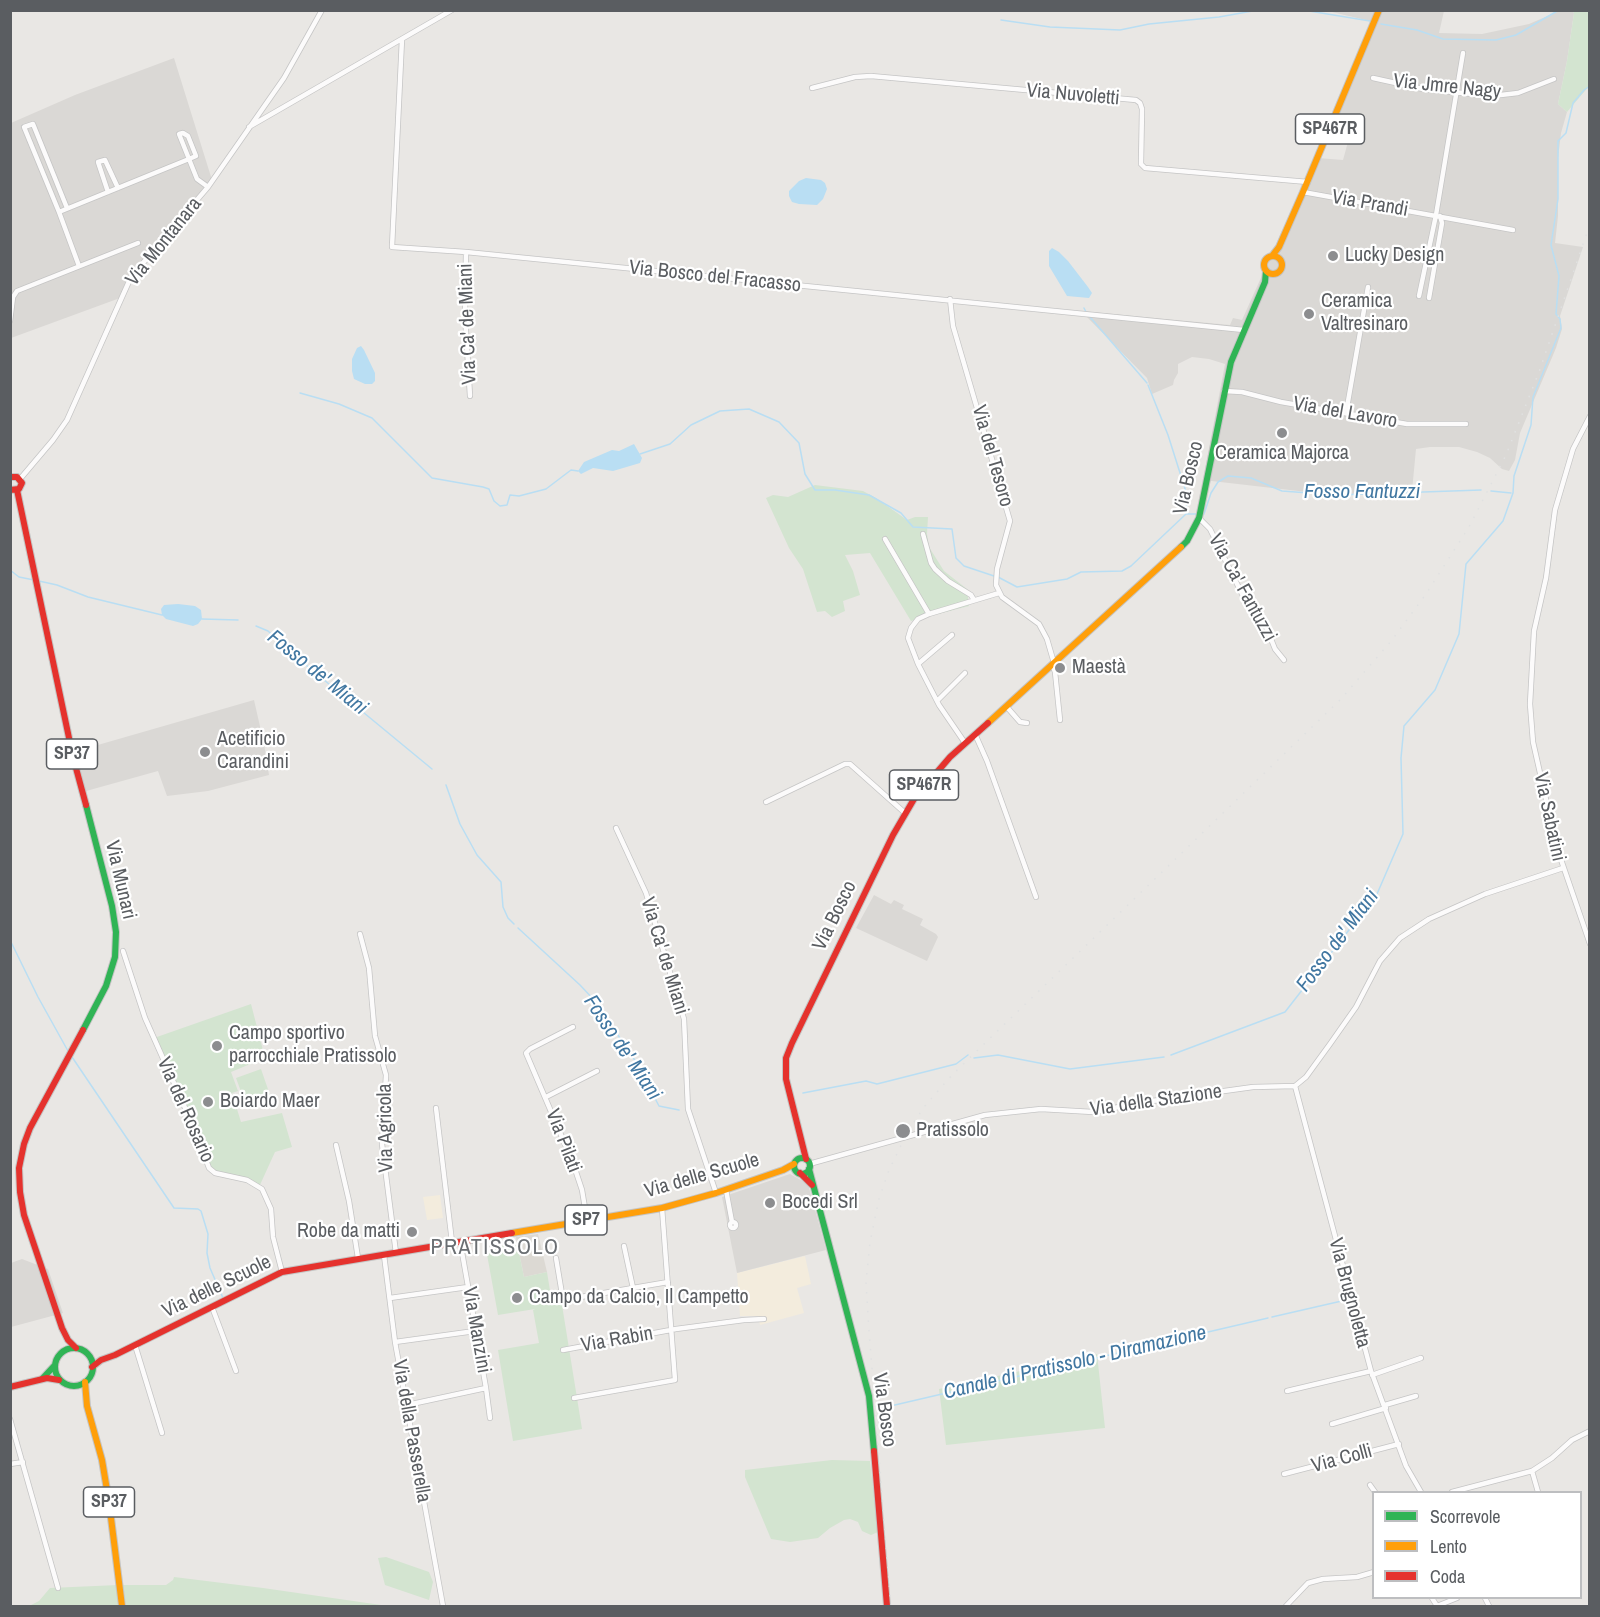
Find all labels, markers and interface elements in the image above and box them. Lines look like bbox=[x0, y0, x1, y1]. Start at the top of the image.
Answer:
street label: Via Jmre Nagy bbox=[1392, 69, 1502, 105]
street label: Via Nuvoletti bbox=[1025, 79, 1121, 111]
road number: SP467R bbox=[1296, 114, 1364, 144]
street label: Via Prandi bbox=[1330, 185, 1410, 223]
street label: Via Montanara bbox=[121, 193, 207, 291]
place label: Lucky Design bbox=[1345, 244, 1444, 268]
marker: Lucky Design bbox=[1326, 249, 1340, 263]
street label: Via Bosco del Fracasso bbox=[628, 256, 802, 298]
street label: Via Ca' de Miani bbox=[454, 263, 482, 385]
place label: Ceramica Valtresinaro bbox=[1321, 290, 1408, 337]
marker: Ceramica Valtresinaro bbox=[1302, 307, 1316, 321]
street label: Via del Lavoro bbox=[1291, 392, 1399, 434]
street label: Via del Tesoro bbox=[966, 402, 1018, 510]
marker: Ceramica Majorca bbox=[1275, 426, 1289, 440]
street label: Via Bosco bbox=[1169, 439, 1209, 517]
place label: Ceramica Majorca bbox=[1215, 442, 1349, 466]
water label: Fosso Fantuzzi bbox=[1304, 479, 1420, 505]
street label: Via Ca' Fantuzzi bbox=[1202, 530, 1282, 646]
water label: Fosso de' Miani bbox=[262, 625, 372, 721]
place label: Maestà bbox=[1072, 656, 1126, 680]
marker: Maestà bbox=[1053, 661, 1067, 675]
place label: Acetificio Carandini bbox=[217, 728, 289, 775]
road number: SP37 bbox=[46, 739, 98, 769]
marker: Acetificio Carandini bbox=[198, 745, 212, 759]
road number: SP467R bbox=[890, 770, 958, 800]
street label: Via Sabatini bbox=[1528, 770, 1570, 864]
street label: Via Munari bbox=[99, 838, 141, 922]
street label: Via Bosco bbox=[808, 877, 862, 955]
water label: Fosso de' Miani bbox=[1291, 885, 1385, 997]
street label: Via Ca' de Miani bbox=[635, 894, 693, 1018]
water label: Fosso de' Miani bbox=[578, 991, 666, 1105]
place label: Campo sportivo parrocchiale Pratissolo bbox=[229, 1022, 397, 1069]
marker: Campo sportivo parrocchiale Pratissolo bbox=[210, 1039, 224, 1053]
street label: Via del Rosario bbox=[151, 1054, 219, 1166]
street label: Via della Stazione bbox=[1089, 1080, 1223, 1122]
street label: Via Agricola bbox=[373, 1083, 399, 1173]
place label: Boiardo Maer bbox=[220, 1090, 319, 1114]
marker: Boiardo Maer bbox=[201, 1095, 215, 1109]
street label: Via Pilati bbox=[540, 1106, 586, 1176]
place label: Pratissolo bbox=[916, 1119, 989, 1143]
marker: Pratissolo bbox=[894, 1122, 912, 1140]
street label: Via delle Scuole bbox=[642, 1148, 762, 1204]
place label: Bocedi Srl bbox=[782, 1191, 858, 1215]
marker: Bocedi Srl bbox=[763, 1196, 777, 1210]
road number: SP7 bbox=[565, 1205, 607, 1235]
place label: Robe da matti bbox=[297, 1220, 400, 1244]
marker: Robe da matti bbox=[405, 1225, 419, 1239]
district label: PRATISSOLO bbox=[431, 1235, 559, 1261]
street label: Via Brugnoletta bbox=[1323, 1235, 1375, 1351]
street label: Via delle Scuole bbox=[159, 1250, 275, 1324]
street label: Via Manzini bbox=[457, 1285, 495, 1375]
place label: Campo da Calcio, Il Campetto bbox=[529, 1286, 749, 1310]
marker: Campo da Calcio, Il Campetto bbox=[510, 1291, 524, 1305]
water label: Canale di Pratissolo - Diramazione bbox=[941, 1320, 1209, 1406]
street label: Via Rabin bbox=[579, 1322, 655, 1358]
street label: Via della Passerella bbox=[387, 1358, 435, 1504]
street label: Via Bosco bbox=[867, 1371, 901, 1449]
street label: Via Colli bbox=[1309, 1439, 1375, 1479]
road number: SP37 bbox=[84, 1487, 134, 1517]
legend bbox=[1372, 1491, 1582, 1599]
text: Scorrevole bbox=[1430, 1504, 1501, 1529]
text: Lento bbox=[1430, 1534, 1467, 1559]
text: Coda bbox=[1430, 1564, 1465, 1589]

